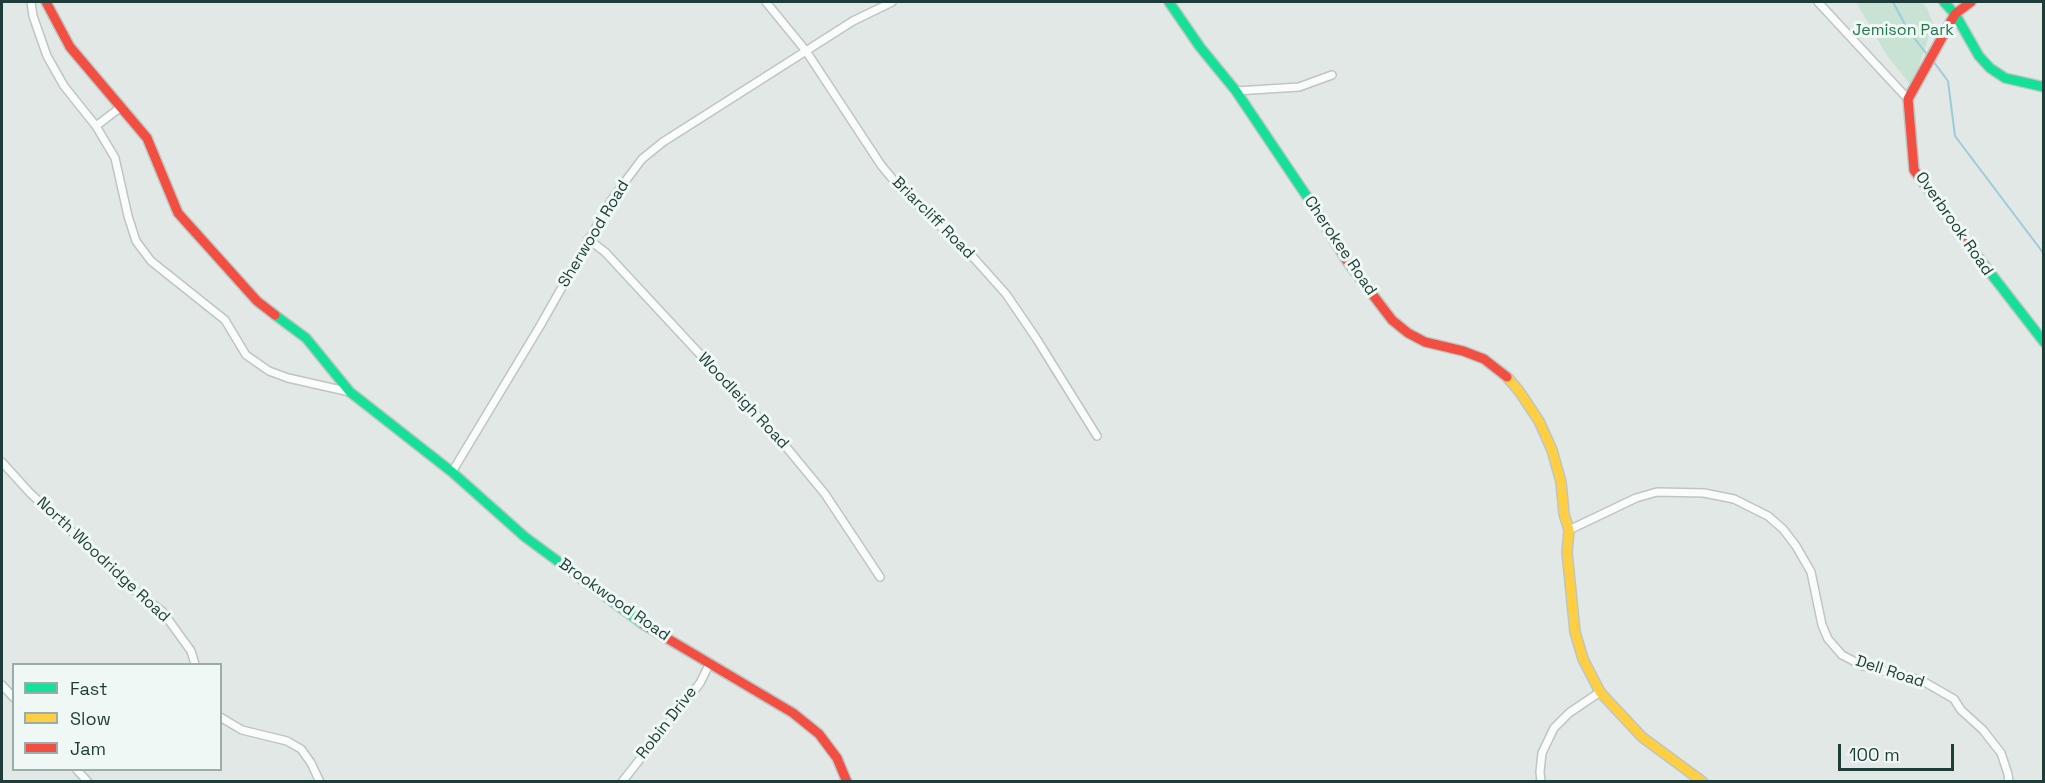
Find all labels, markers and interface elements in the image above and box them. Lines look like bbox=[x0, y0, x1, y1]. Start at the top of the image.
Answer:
park label: Jemison Park bbox=[1852, 21, 1954, 41]
street label: Overbrook Road bbox=[1911, 168, 1997, 280]
street label: Briarcliff Road bbox=[888, 173, 978, 263]
street label: Sherwood Road bbox=[555, 177, 633, 291]
street label: Cherokee Road bbox=[1300, 193, 1380, 299]
street label: Woodleigh Road bbox=[693, 349, 793, 453]
street label: North Woodridge Road bbox=[32, 493, 174, 627]
street label: Brookwood Road bbox=[555, 555, 673, 645]
street label: Dell Road bbox=[1853, 652, 1927, 692]
legend bbox=[12, 663, 222, 771]
text: Fast bbox=[70, 677, 107, 700]
street label: Robin Drive bbox=[633, 683, 701, 763]
text: Slow bbox=[70, 707, 111, 730]
scale bar bbox=[1841, 732, 1956, 770]
text: Jam bbox=[70, 737, 106, 760]
text: 100 m bbox=[1849, 743, 1900, 766]

